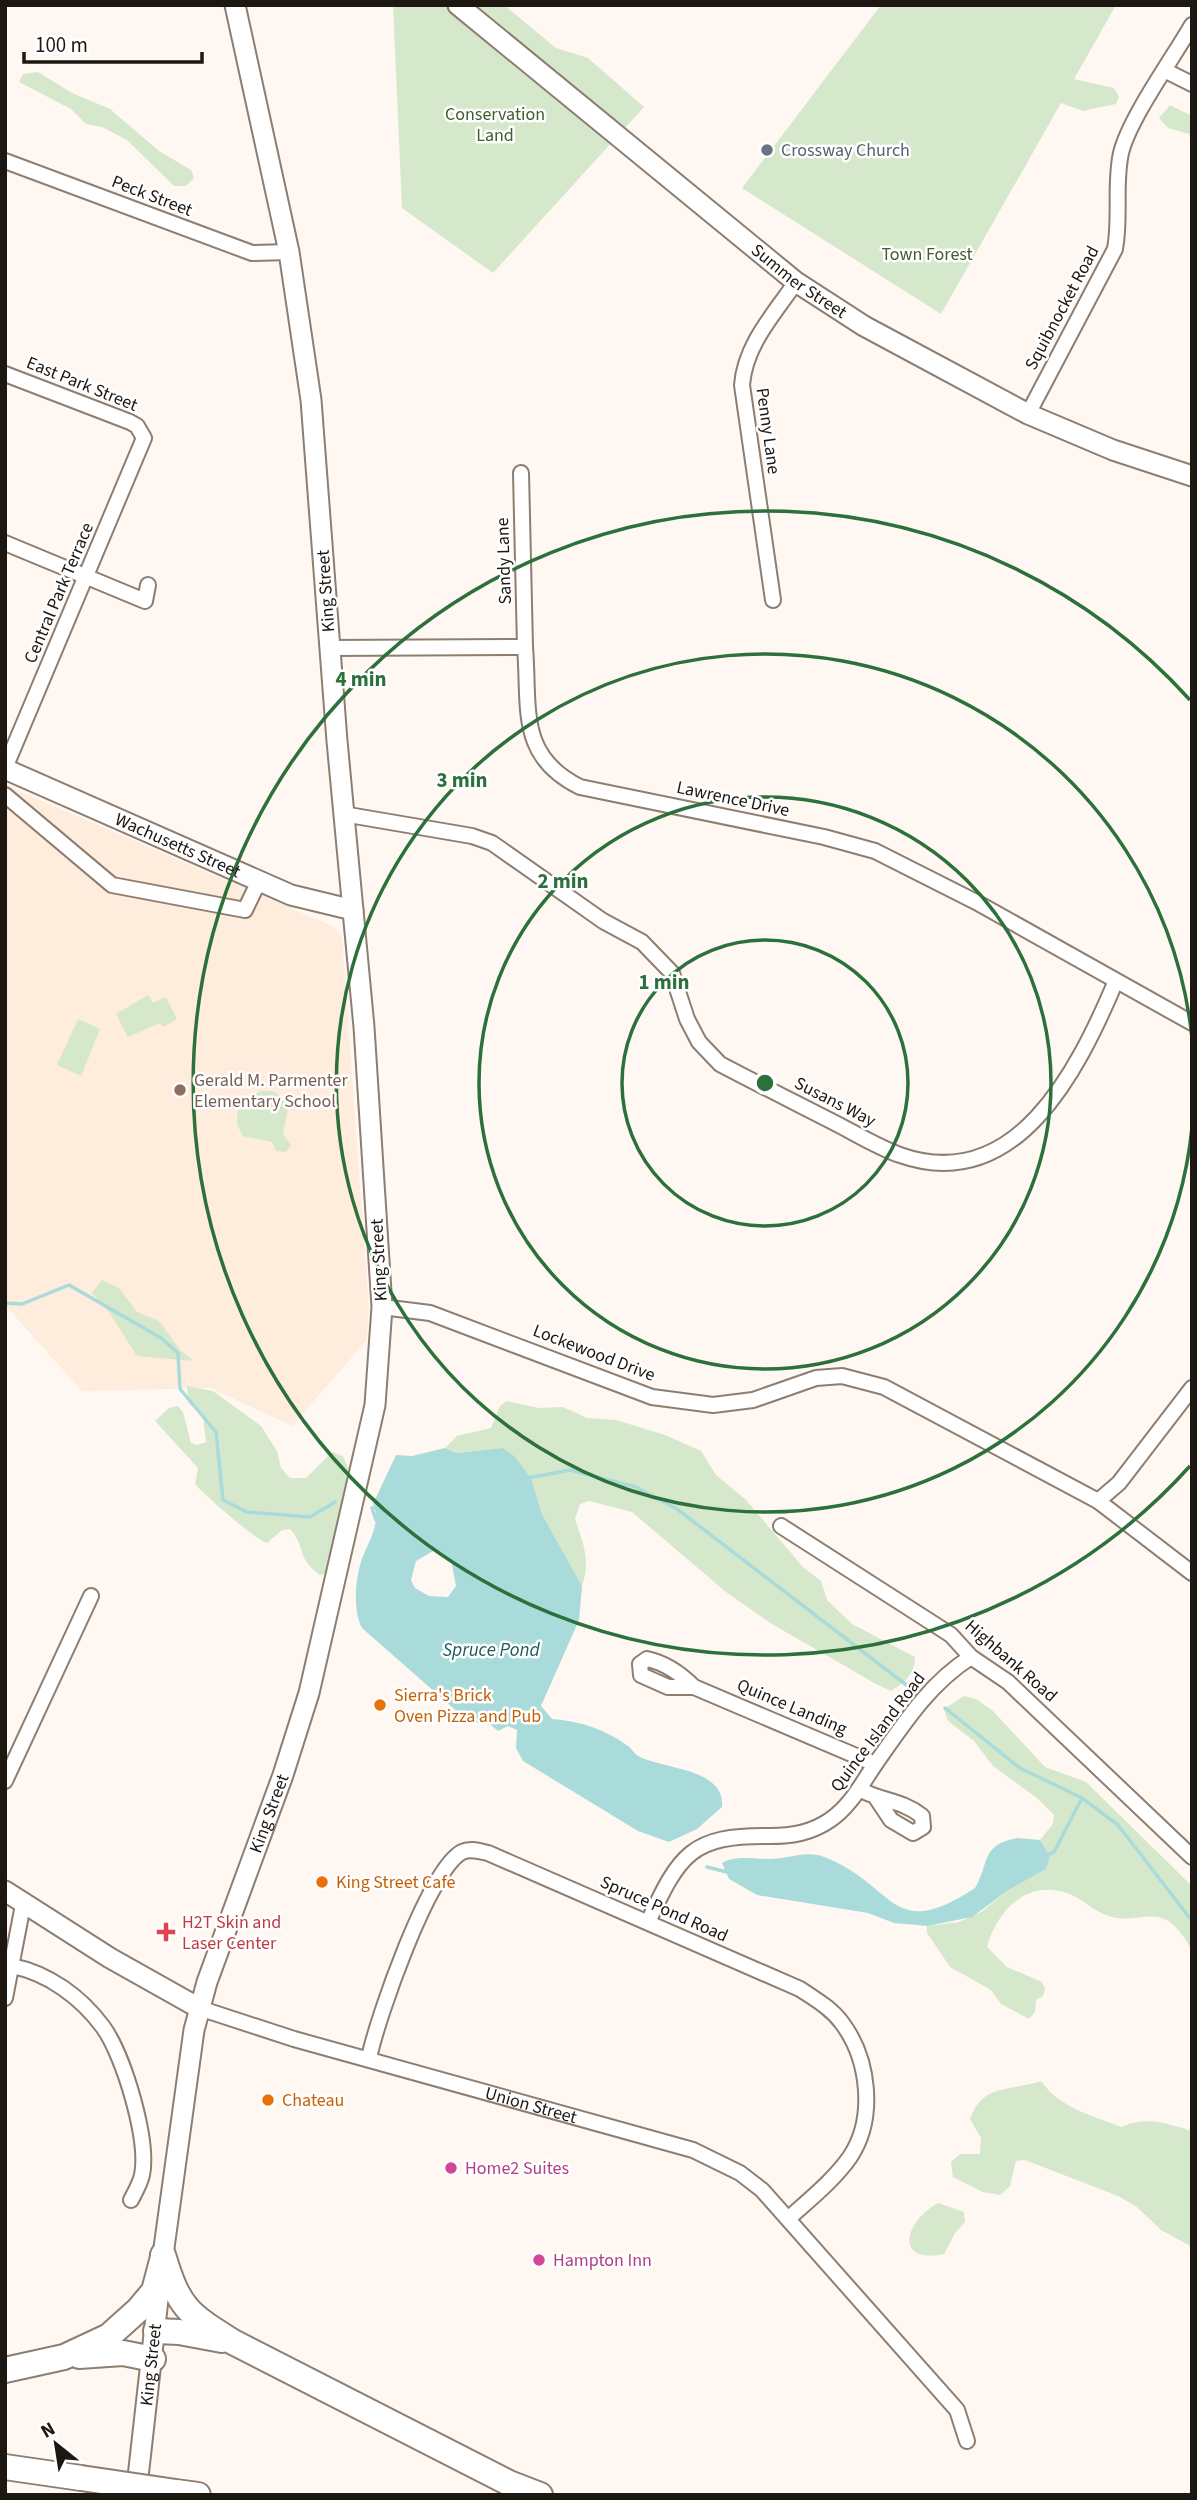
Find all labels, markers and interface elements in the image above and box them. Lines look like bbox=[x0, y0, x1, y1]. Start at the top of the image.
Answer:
scale bar bbox=[24, 21, 203, 65]
text: 100 m bbox=[35, 30, 88, 60]
park label: Conservation Land bbox=[445, 102, 545, 148]
place label: Crossway Church bbox=[781, 138, 910, 163]
marker: Crossway Church bbox=[759, 142, 775, 158]
street label: Peck Street bbox=[108, 169, 196, 223]
street label: Summer Street bbox=[746, 238, 852, 324]
park label: Town Forest bbox=[881, 242, 973, 267]
street label: Squibnocket Road bbox=[1019, 242, 1105, 374]
street label: East Park Street bbox=[23, 350, 141, 418]
street label: Penny Lane bbox=[750, 386, 786, 476]
street label: Sandy Lane bbox=[490, 517, 518, 605]
street label: Central Park Terrace bbox=[18, 519, 100, 667]
street label: King Street bbox=[311, 549, 341, 633]
text: 4 min bbox=[335, 664, 387, 694]
text: 3 min bbox=[436, 765, 488, 795]
street label: Lawrence Drive bbox=[674, 775, 792, 823]
street label: Wachusetts Street bbox=[111, 807, 245, 884]
text: 2 min bbox=[537, 866, 589, 896]
text: 1 min bbox=[638, 967, 690, 997]
place label: Gerald M. Parmenter Elementary School bbox=[194, 1068, 348, 1114]
centre of rings bbox=[753, 1071, 777, 1095]
street label: Susans Way bbox=[790, 1071, 881, 1133]
marker: Gerald M. Parmenter Elementary School bbox=[172, 1082, 188, 1098]
street label: King Street bbox=[364, 1218, 394, 1302]
street label: Lockewood Drive bbox=[529, 1318, 659, 1388]
street label: Highbank Road bbox=[959, 1614, 1063, 1708]
water label: Spruce Pond bbox=[442, 1637, 540, 1664]
street label: Quince Island Road bbox=[825, 1667, 931, 1797]
street label: Quince Landing bbox=[733, 1673, 851, 1741]
place label: Sierra's Brick Oven Pizza and Pub bbox=[394, 1683, 541, 1729]
marker: Sierra's Brick Oven Pizza and Pub bbox=[372, 1697, 388, 1713]
street label: King Street bbox=[243, 1770, 295, 1856]
place label: King Street Cafe bbox=[336, 1870, 455, 1895]
street label: Spruce Pond Road bbox=[596, 1870, 732, 1948]
marker: King Street Cafe bbox=[314, 1874, 330, 1890]
place label: H2T Skin and Laser Center bbox=[182, 1910, 281, 1956]
marker: H2T Skin and Laser Center bbox=[156, 1922, 176, 1942]
street label: Union Street bbox=[482, 2080, 580, 2130]
place label: Chateau bbox=[282, 2088, 344, 2113]
marker: Chateau bbox=[260, 2092, 276, 2108]
place label: Home2 Suites bbox=[465, 2156, 569, 2181]
marker: Home2 Suites bbox=[443, 2160, 459, 2176]
place label: Hampton Inn bbox=[553, 2248, 652, 2273]
marker: Hampton Inn bbox=[531, 2252, 547, 2268]
street label: King Street bbox=[134, 2322, 168, 2407]
north arrow bbox=[21, 2409, 91, 2479]
text: N bbox=[36, 2416, 60, 2445]

